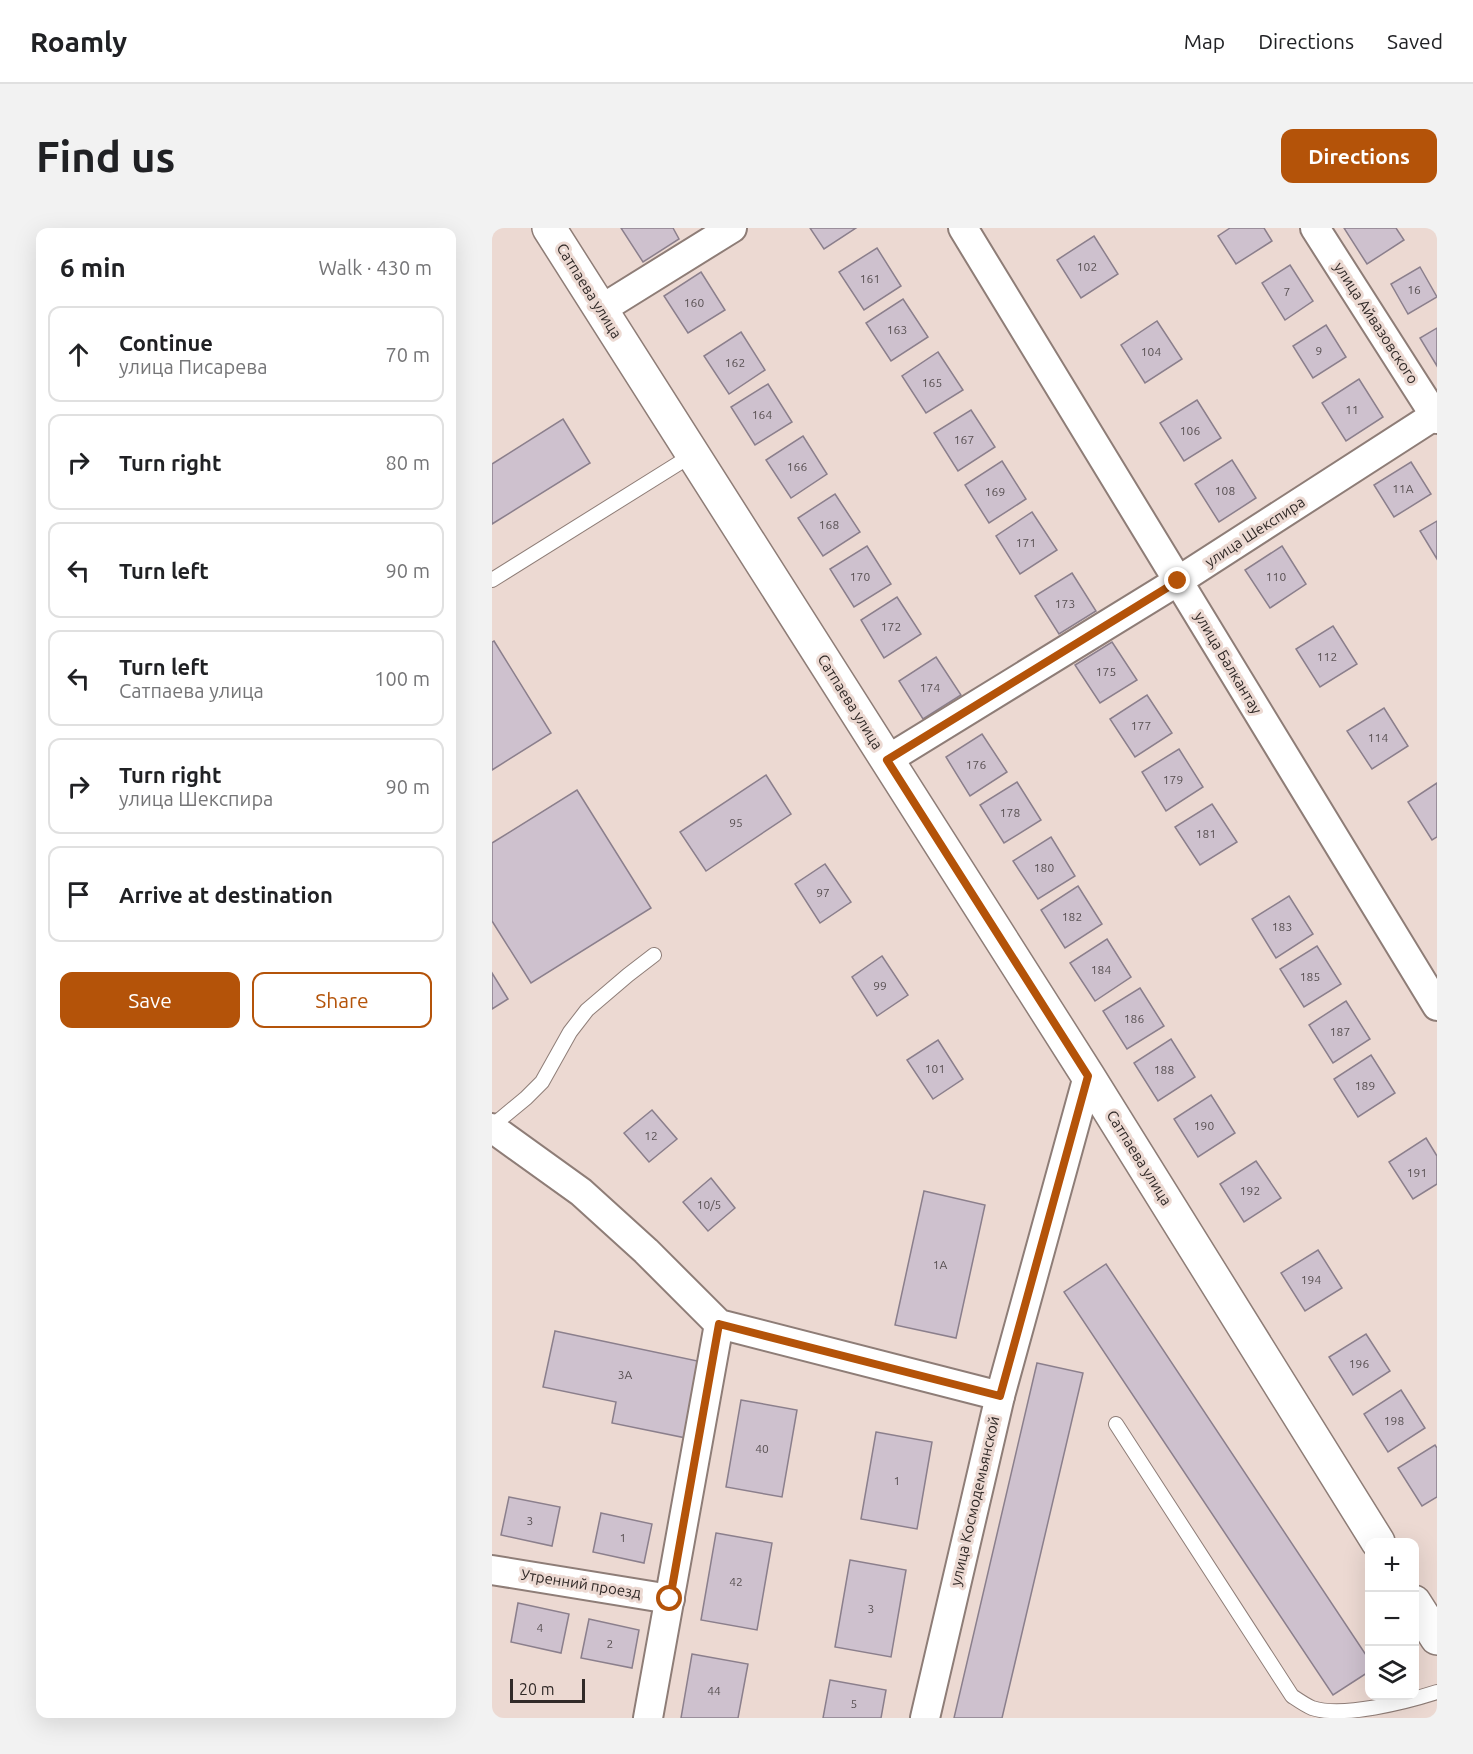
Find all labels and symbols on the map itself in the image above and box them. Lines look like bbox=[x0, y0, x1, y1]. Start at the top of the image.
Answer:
street label: Сатпаева улица bbox=[553, 240, 625, 341]
street label: улица Айвазовского bbox=[1331, 259, 1422, 387]
house number: 102 bbox=[1077, 260, 1097, 273]
house number: 161 bbox=[860, 272, 880, 285]
house number: 16 bbox=[1407, 283, 1421, 296]
house number: 7 bbox=[1284, 285, 1290, 298]
house number: 160 bbox=[684, 296, 704, 309]
house number: 163 bbox=[887, 323, 907, 336]
house number: 9 bbox=[1316, 344, 1322, 357]
house number: 104 bbox=[1141, 345, 1161, 358]
house number: 162 bbox=[725, 356, 745, 369]
house number: 165 bbox=[922, 376, 942, 389]
house number: 11 bbox=[1345, 403, 1359, 416]
house number: 164 bbox=[752, 408, 772, 421]
house number: 106 bbox=[1180, 424, 1200, 437]
house number: 167 bbox=[954, 433, 974, 446]
house number: 166 bbox=[787, 460, 807, 473]
house number: 11А bbox=[1392, 482, 1414, 495]
house number: 108 bbox=[1215, 484, 1235, 497]
house number: 169 bbox=[985, 485, 1005, 498]
street label: улица Шекспира bbox=[1202, 493, 1308, 570]
house number: 168 bbox=[819, 518, 839, 531]
house number: 171 bbox=[1016, 536, 1036, 549]
route end bbox=[1164, 567, 1190, 593]
house number: 170 bbox=[850, 570, 870, 583]
house number: 110 bbox=[1266, 570, 1286, 583]
house number: 173 bbox=[1055, 597, 1075, 610]
street label: улица Балкантау bbox=[1191, 609, 1266, 717]
house number: 172 bbox=[881, 620, 901, 633]
house number: 112 bbox=[1317, 650, 1337, 663]
street label: Сатпаева улица bbox=[814, 651, 886, 752]
house number: 175 bbox=[1096, 665, 1116, 678]
house number: 174 bbox=[920, 681, 940, 694]
house number: 177 bbox=[1131, 719, 1151, 732]
house number: 114 bbox=[1368, 731, 1388, 744]
house number: 176 bbox=[966, 758, 986, 771]
house number: 179 bbox=[1163, 773, 1183, 786]
house number: 178 bbox=[1000, 806, 1020, 819]
house number: 95 bbox=[729, 816, 743, 829]
house number: 181 bbox=[1196, 827, 1216, 840]
house number: 180 bbox=[1034, 861, 1054, 874]
house number: 97 bbox=[816, 886, 830, 899]
house number: 182 bbox=[1062, 910, 1082, 923]
house number: 183 bbox=[1272, 920, 1292, 933]
house number: 184 bbox=[1091, 963, 1111, 976]
house number: 185 bbox=[1300, 970, 1320, 983]
house number: 99 bbox=[873, 979, 887, 992]
house number: 186 bbox=[1124, 1012, 1144, 1025]
house number: 187 bbox=[1330, 1025, 1350, 1038]
house number: 101 bbox=[925, 1062, 945, 1075]
house number: 188 bbox=[1154, 1063, 1174, 1076]
house number: 189 bbox=[1355, 1079, 1375, 1092]
street label: Сатпаева улица bbox=[1103, 1107, 1175, 1208]
house number: 190 bbox=[1194, 1119, 1214, 1132]
house number: 12 bbox=[644, 1129, 658, 1142]
house number: 191 bbox=[1407, 1166, 1427, 1179]
house number: 192 bbox=[1240, 1184, 1260, 1197]
house number: 10/5 bbox=[697, 1198, 721, 1211]
house number: 1А bbox=[933, 1258, 947, 1271]
house number: 194 bbox=[1301, 1273, 1321, 1286]
house number: 196 bbox=[1349, 1357, 1369, 1370]
house number: 3А bbox=[618, 1368, 632, 1381]
street label: улица Космодемьянской bbox=[947, 1414, 1002, 1587]
house number: 198 bbox=[1384, 1414, 1404, 1427]
house number: 40 bbox=[755, 1442, 769, 1455]
house number: 1 bbox=[894, 1474, 900, 1487]
house number: 3 bbox=[527, 1514, 533, 1527]
house number: 1 bbox=[620, 1531, 626, 1544]
street label: Утренний проезд bbox=[520, 1566, 643, 1601]
house number: 42 bbox=[729, 1575, 743, 1588]
route start bbox=[656, 1585, 682, 1611]
house number: 3 bbox=[868, 1602, 874, 1615]
house number: 4 bbox=[537, 1621, 544, 1634]
house number: 2 bbox=[607, 1637, 613, 1650]
scale bar bbox=[510, 1676, 585, 1704]
house number: 44 bbox=[707, 1684, 721, 1697]
house number: 5 bbox=[851, 1697, 857, 1710]

